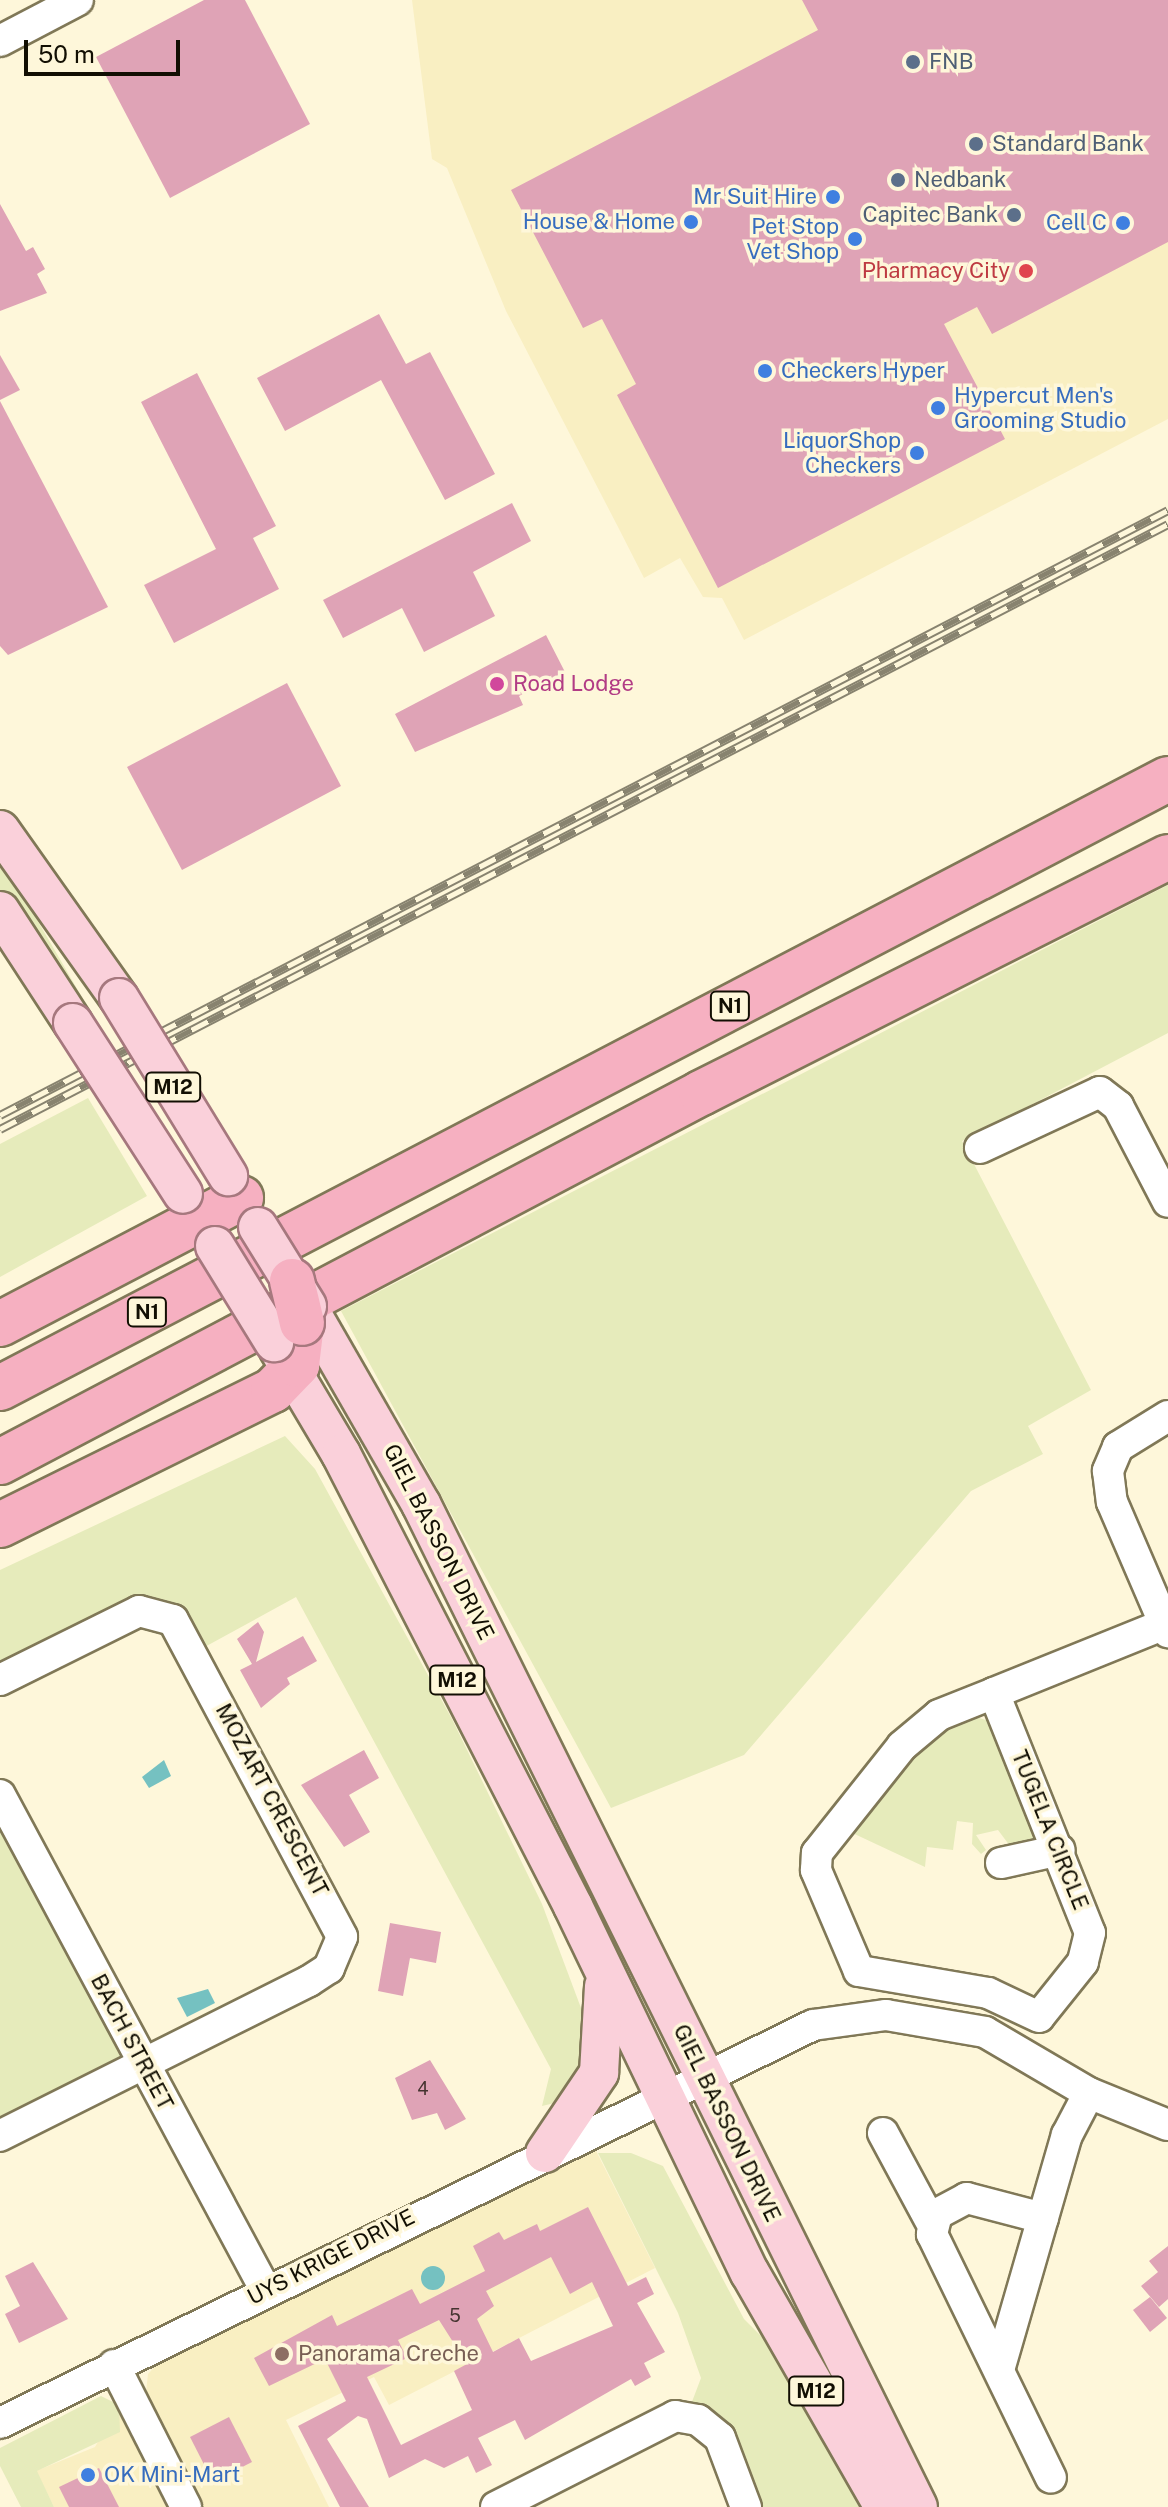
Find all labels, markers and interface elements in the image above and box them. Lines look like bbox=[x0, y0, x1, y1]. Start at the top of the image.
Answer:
scale bar bbox=[28, 24, 184, 74]
text: 50 m bbox=[38, 40, 95, 68]
place label: FNB bbox=[929, 49, 973, 75]
marker: FNB bbox=[904, 53, 922, 71]
place label: Standard Bank bbox=[992, 131, 1144, 157]
marker: Standard Bank bbox=[967, 135, 985, 153]
place label: Nedbank bbox=[914, 167, 1006, 193]
marker: Nedbank bbox=[889, 171, 907, 189]
place label: Mr Suit Hire bbox=[693, 184, 817, 210]
marker: Mr Suit Hire bbox=[824, 188, 842, 206]
place label: Capitec Bank bbox=[862, 202, 998, 228]
marker: Capitec Bank bbox=[1005, 206, 1023, 224]
place label: House & Home bbox=[523, 209, 675, 235]
place label: Cell C bbox=[1046, 210, 1107, 236]
marker: House & Home bbox=[682, 213, 700, 231]
place label: Pet Stop Vet Shop bbox=[746, 213, 839, 264]
marker: Cell C bbox=[1114, 214, 1132, 232]
marker: Pet Stop Vet Shop bbox=[846, 230, 864, 248]
place label: Pharmacy City bbox=[862, 258, 1010, 284]
marker: Pharmacy City bbox=[1017, 262, 1035, 280]
place label: Checkers Hyper bbox=[781, 358, 945, 384]
marker: Checkers Hyper bbox=[756, 362, 774, 380]
place label: Hypercut Men's Grooming Studio bbox=[954, 382, 1126, 434]
marker: Hypercut Men's Grooming Studio bbox=[929, 399, 947, 417]
place label: LiquorShop Checkers bbox=[783, 427, 901, 478]
marker: LiquorShop Checkers bbox=[908, 444, 926, 462]
place label: Road Lodge bbox=[513, 671, 634, 697]
marker: Road Lodge bbox=[488, 675, 506, 693]
road number: N1 bbox=[708, 990, 752, 1022]
road number: M12 bbox=[145, 1071, 201, 1103]
road number: N1 bbox=[125, 1296, 169, 1328]
street label: GIEL BASSON DRIVE bbox=[378, 1440, 500, 1644]
road number: M12 bbox=[429, 1664, 485, 1696]
street label: MOZART CRESCENT bbox=[210, 1699, 334, 1901]
street label: TUGELA CIRCLE bbox=[1006, 1746, 1094, 1914]
street label: BACH STREET bbox=[85, 1970, 179, 2114]
street label: GIEL BASSON DRIVE bbox=[668, 2020, 786, 2226]
house number: 4 bbox=[417, 2078, 429, 2100]
street label: UYS KRIGE DRIVE bbox=[243, 2203, 419, 2311]
house number: 5 bbox=[449, 2305, 461, 2327]
place label: Panorama Creche bbox=[298, 2341, 479, 2367]
marker: Panorama Creche bbox=[273, 2345, 291, 2363]
road number: M12 bbox=[788, 2375, 844, 2407]
place label: OK Mini-Mart bbox=[104, 2462, 240, 2488]
marker: OK Mini-Mart bbox=[79, 2466, 97, 2484]

